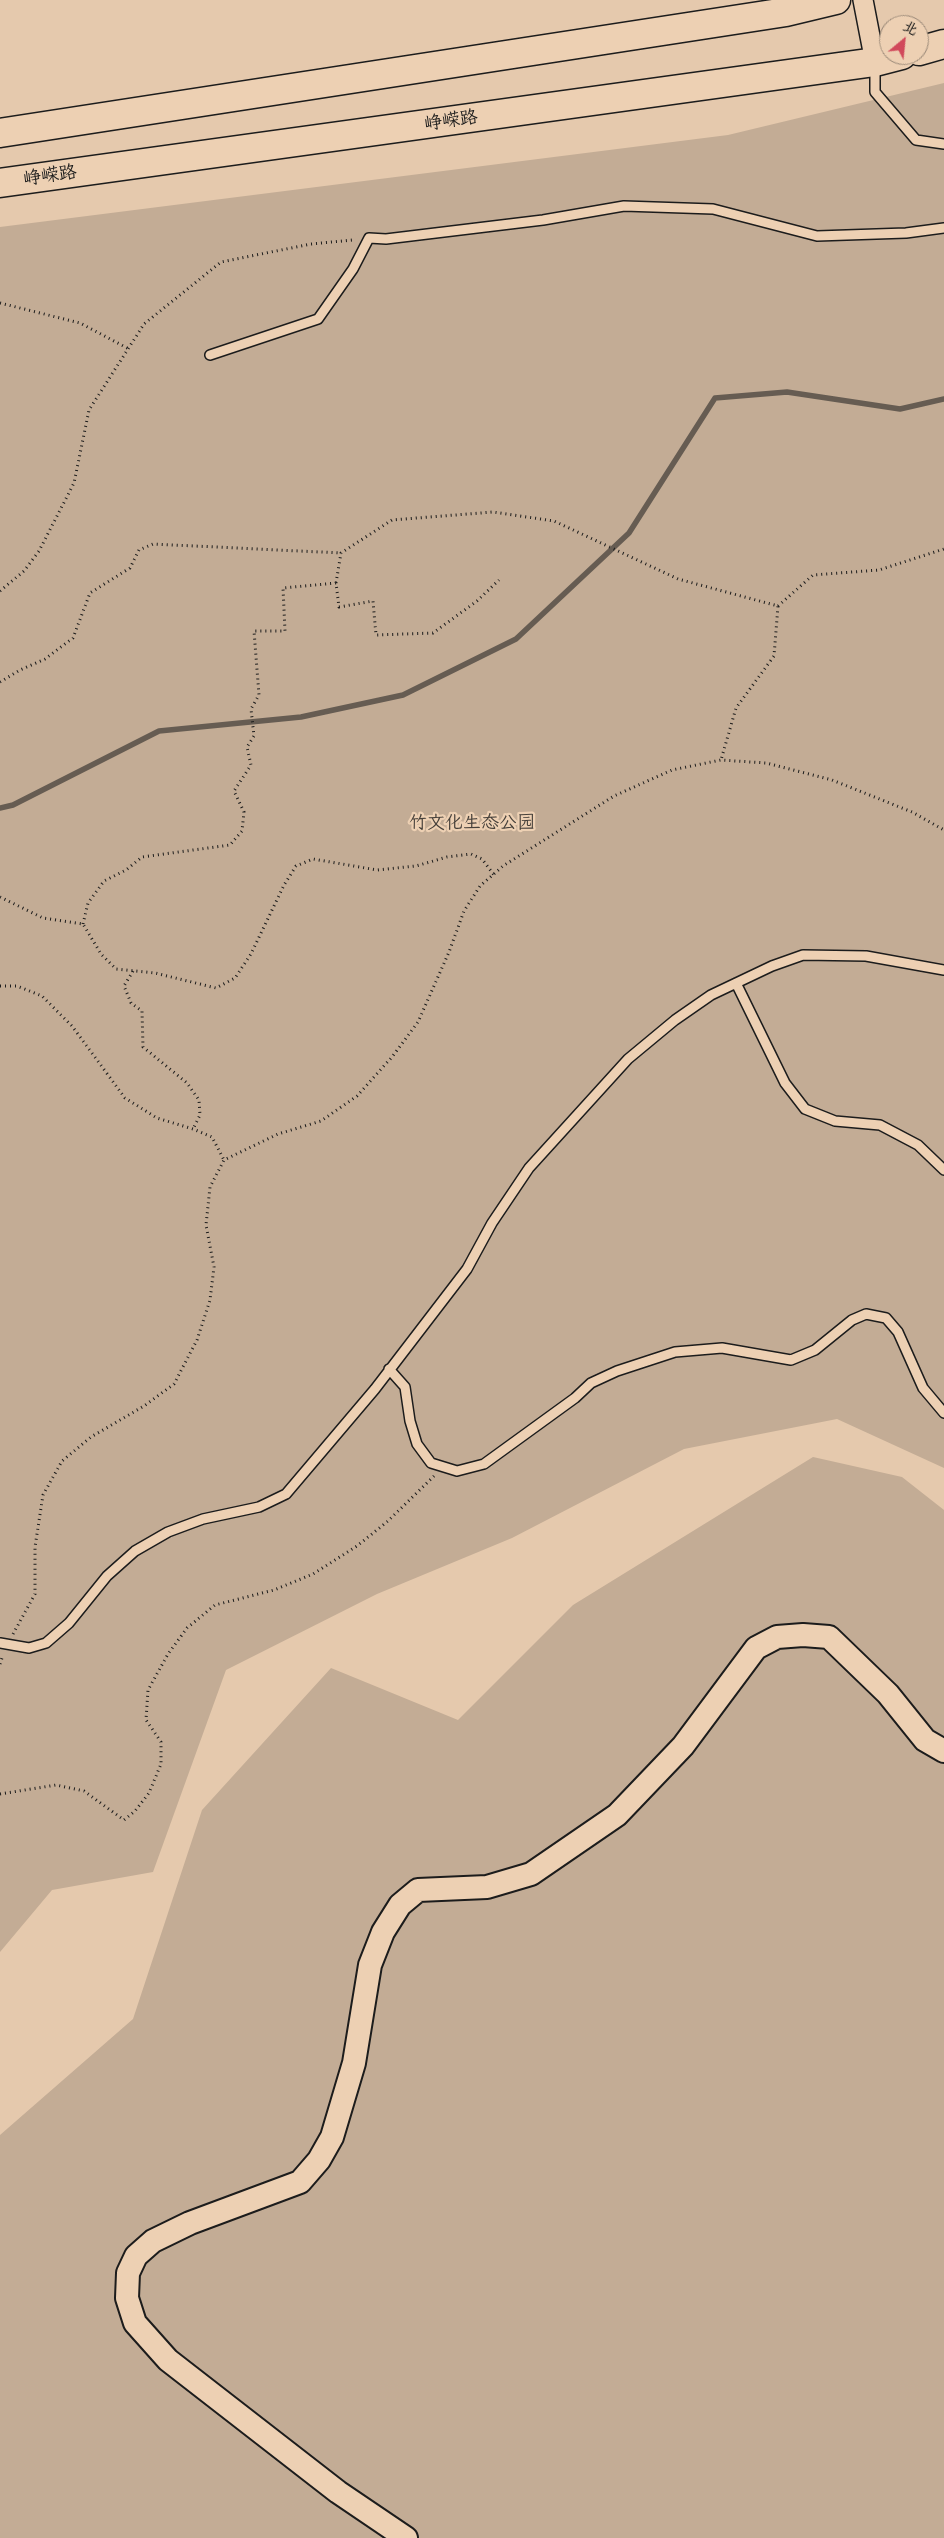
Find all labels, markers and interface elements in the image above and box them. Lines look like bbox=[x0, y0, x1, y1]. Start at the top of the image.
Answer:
north arrow bbox=[879, 15, 929, 65]
text: 北 bbox=[900, 16, 921, 39]
street label: 峥嵘路 bbox=[423, 107, 479, 135]
street label: 峥嵘路 bbox=[22, 162, 78, 190]
park label: 竹文化生态公园 bbox=[409, 812, 535, 834]

